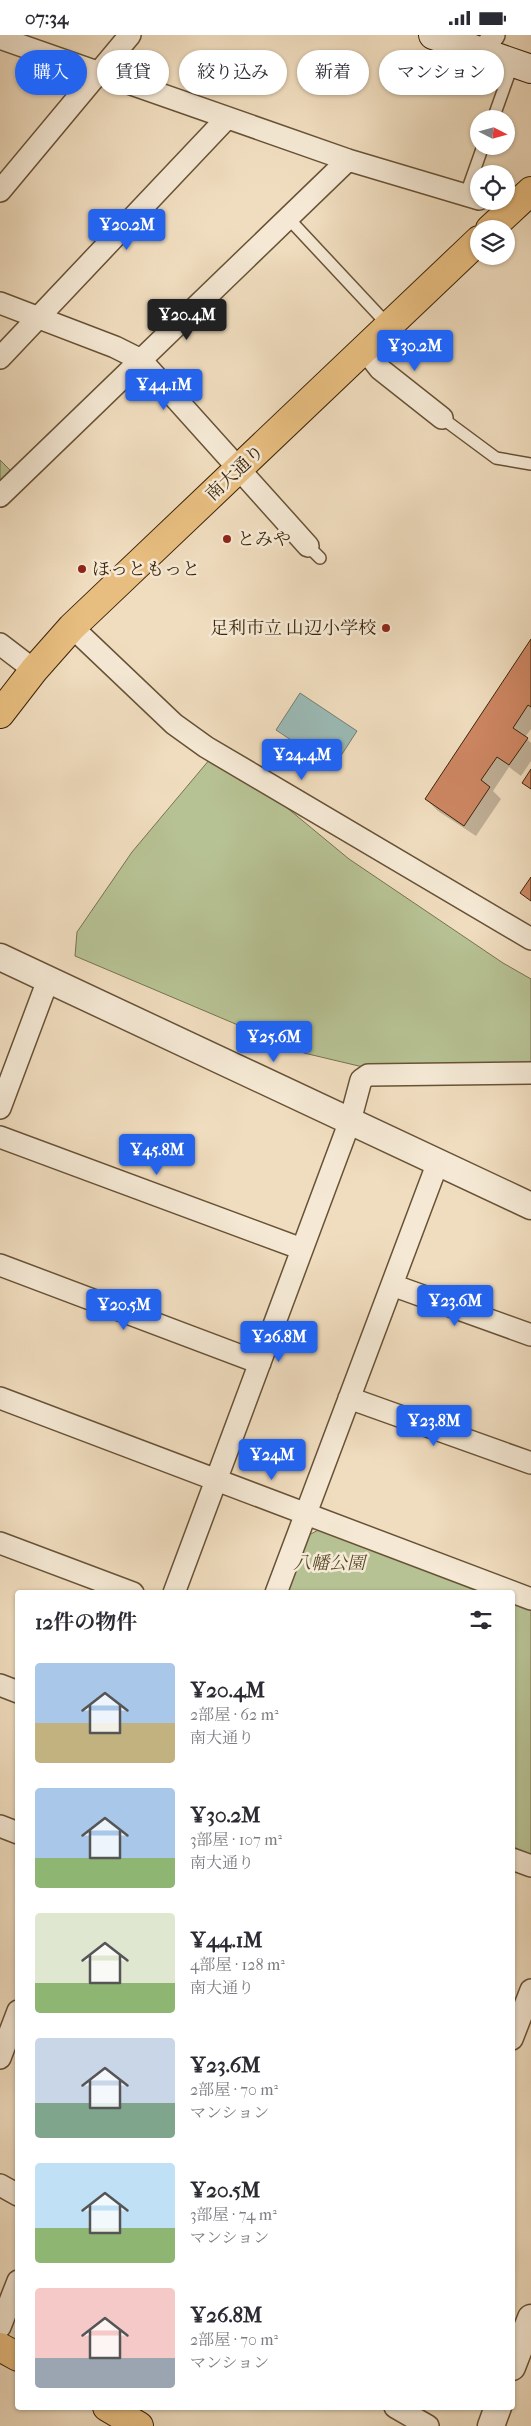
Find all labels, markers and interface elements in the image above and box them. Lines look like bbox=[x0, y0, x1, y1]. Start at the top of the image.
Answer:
text: 07:34 bbox=[25, 7, 68, 29]
chip: 購入 bbox=[15, 50, 87, 95]
chip: 賃貸 bbox=[97, 50, 169, 95]
chip: 絞り込み bbox=[179, 50, 287, 95]
chip: 新着 bbox=[297, 50, 369, 95]
chip: マンション bbox=[379, 50, 504, 95]
north arrow bbox=[470, 110, 515, 155]
map controls bbox=[470, 110, 515, 265]
button: locate bbox=[470, 165, 515, 210]
pin: ¥20.2M bbox=[86, 209, 168, 251]
text: ¥20.2M bbox=[99, 215, 155, 234]
button: layers bbox=[470, 220, 515, 265]
pin: ¥20.4M bbox=[146, 299, 228, 341]
text: ¥20.4M bbox=[158, 305, 216, 324]
pin: ¥30.2M bbox=[374, 329, 456, 372]
text: ¥30.2M bbox=[388, 336, 442, 355]
pin: ¥44.1M bbox=[123, 369, 205, 411]
text: ¥44.1M bbox=[136, 375, 192, 394]
street label: 南大通り bbox=[202, 441, 268, 505]
place label: とみや bbox=[237, 529, 291, 550]
marker: とみや bbox=[221, 533, 233, 545]
place label: ほっともっと bbox=[92, 559, 200, 580]
marker: ほっともっと bbox=[76, 563, 88, 575]
place label: 足利市立 山辺小学校 bbox=[210, 618, 376, 639]
marker: 足利市立 山辺小学校 bbox=[380, 622, 392, 634]
pin: ¥24.4M bbox=[261, 739, 343, 781]
text: ¥24.4M bbox=[273, 745, 331, 764]
pin: ¥25.6M bbox=[233, 1021, 315, 1063]
text: ¥25.6M bbox=[247, 1027, 301, 1046]
pin: ¥45.8M bbox=[116, 1133, 198, 1176]
text: ¥45.8M bbox=[130, 1140, 184, 1159]
pin: ¥23.6M bbox=[414, 1285, 496, 1327]
pin: ¥20.5M bbox=[83, 1289, 165, 1331]
text: ¥23.6M bbox=[428, 1291, 482, 1310]
text: ¥20.5M bbox=[97, 1295, 151, 1314]
pin: ¥26.8M bbox=[238, 1321, 320, 1363]
text: ¥26.8M bbox=[251, 1327, 307, 1346]
pin: ¥23.8M bbox=[393, 1405, 475, 1447]
text: ¥23.8M bbox=[408, 1411, 460, 1430]
pin: ¥24M bbox=[242, 1439, 302, 1481]
text: ¥24M bbox=[250, 1445, 294, 1464]
park label: 八幡公園 bbox=[293, 1553, 368, 1574]
icon: filters bbox=[467, 1606, 495, 1634]
text: 12件の物件 bbox=[35, 1610, 137, 1634]
text: ¥20.4M bbox=[190, 1678, 265, 1702]
icon: home bbox=[75, 1683, 135, 1743]
text: 2部屋 · 62 m² bbox=[190, 1705, 278, 1724]
text: 南大通り bbox=[190, 1728, 254, 1747]
text: ¥30.2M bbox=[190, 1803, 261, 1827]
icon: home bbox=[75, 1808, 135, 1868]
text: 3部屋 · 107 m² bbox=[190, 1830, 282, 1849]
text: 南大通り bbox=[190, 1853, 254, 1872]
text: ¥44.1M bbox=[190, 1928, 263, 1952]
icon: home bbox=[75, 1933, 135, 1993]
text: 4部屋 · 128 m² bbox=[190, 1955, 285, 1974]
text: 南大通り bbox=[190, 1978, 254, 1997]
text: ¥23.6M bbox=[190, 2053, 260, 2077]
icon: home bbox=[75, 2058, 135, 2118]
text: 2部屋 · 70 m² bbox=[190, 2080, 278, 2099]
text: マンション bbox=[190, 2103, 269, 2122]
text: ¥20.5M bbox=[190, 2178, 260, 2202]
icon: home bbox=[75, 2183, 135, 2243]
text: 3部屋 · 74 m² bbox=[190, 2205, 277, 2224]
text: マンション bbox=[190, 2228, 269, 2247]
text: ¥26.8M bbox=[190, 2303, 262, 2327]
icon: home bbox=[75, 2308, 135, 2368]
text: 2部屋 · 70 m² bbox=[190, 2330, 278, 2349]
text: マンション bbox=[190, 2353, 269, 2372]

